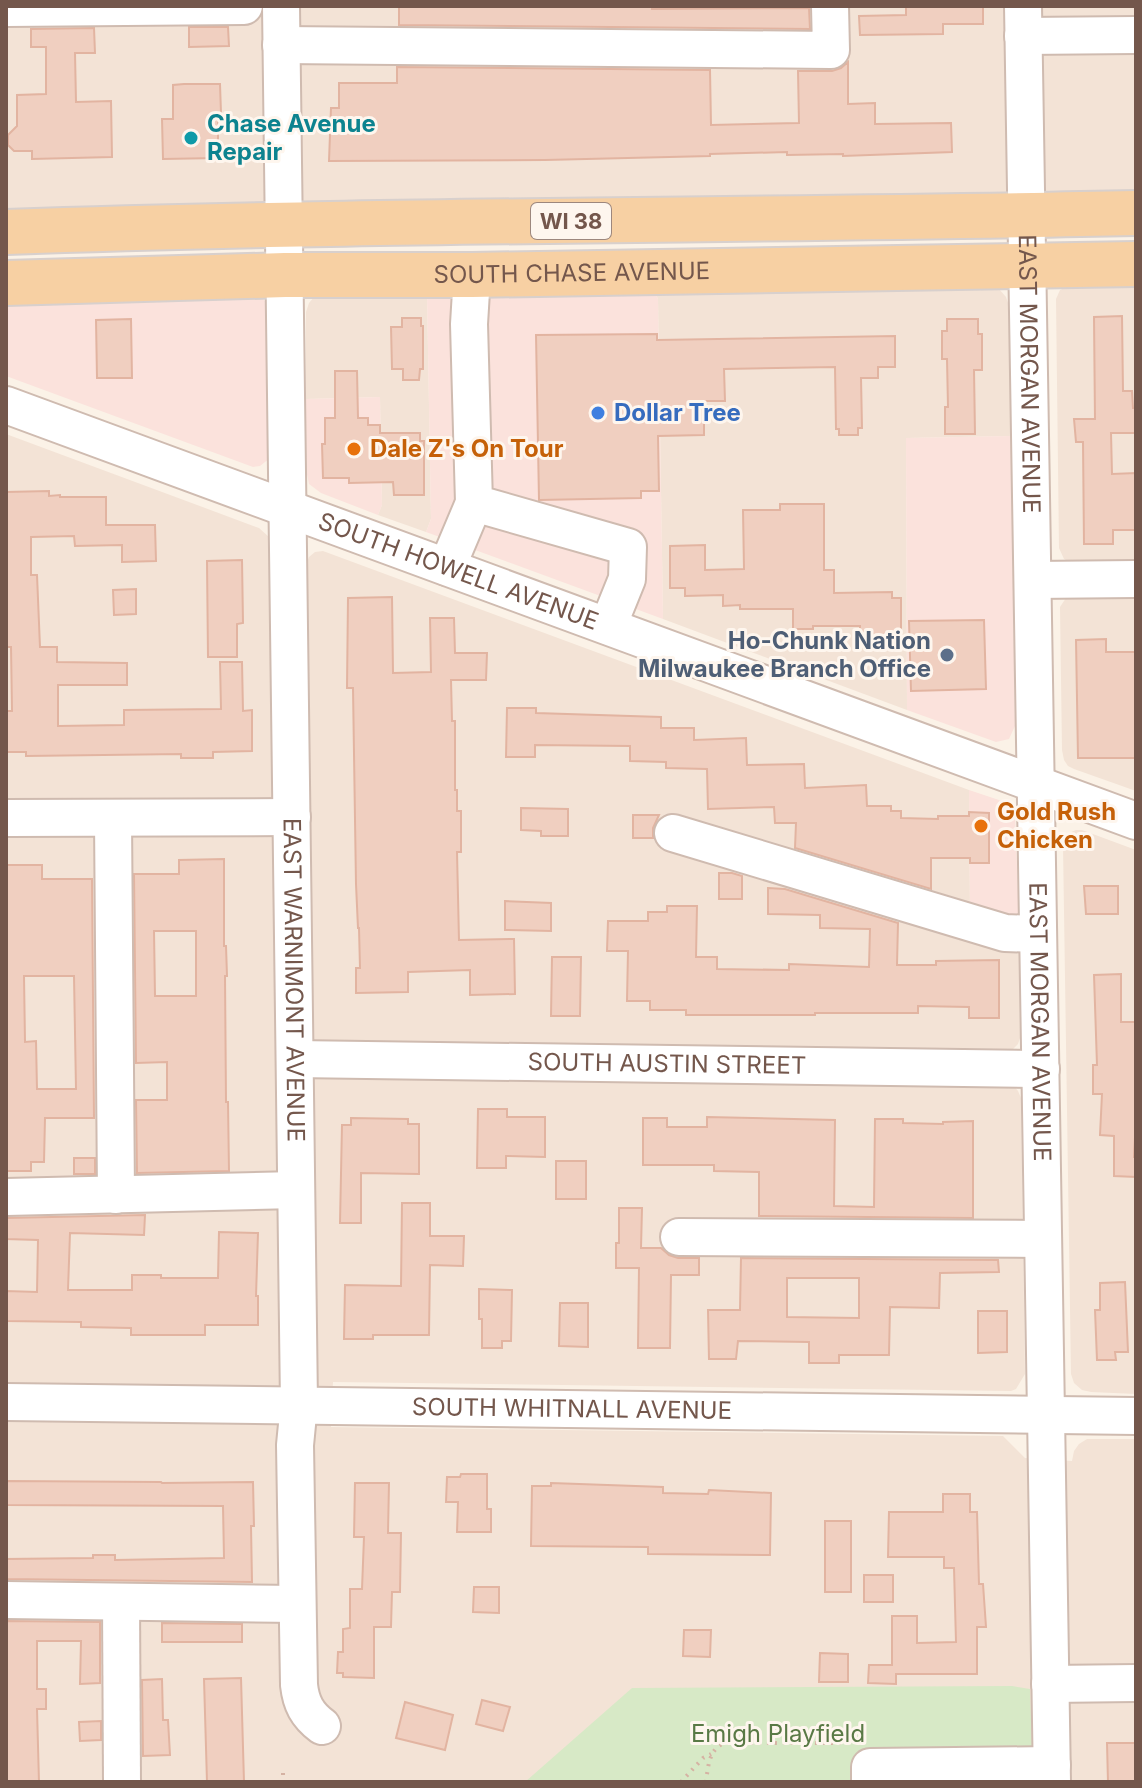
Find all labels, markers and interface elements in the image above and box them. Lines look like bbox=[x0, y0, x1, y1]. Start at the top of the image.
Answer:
place label: Chase Avenue Repair bbox=[207, 109, 376, 166]
marker: Chase Avenue Repair bbox=[182, 129, 200, 147]
road number: WI 38 bbox=[531, 203, 611, 239]
street label: EAST MORGAN AVENUE bbox=[1013, 234, 1046, 514]
street label: SOUTH CHASE AVENUE bbox=[434, 256, 710, 289]
place label: Dollar Tree bbox=[614, 398, 741, 427]
marker: Dollar Tree bbox=[589, 404, 607, 422]
place label: Dale Z's On Tour bbox=[370, 434, 564, 463]
marker: Dale Z's On Tour bbox=[345, 440, 363, 458]
street label: SOUTH HOWELL AVENUE bbox=[314, 506, 603, 636]
place label: Ho-Chunk Nation Milwaukee Branch Office bbox=[638, 626, 931, 683]
marker: Ho-Chunk Nation Milwaukee Branch Office bbox=[938, 646, 956, 664]
place label: Gold Rush Chicken bbox=[997, 797, 1116, 854]
marker: Gold Rush Chicken bbox=[972, 817, 990, 835]
street label: EAST WARNIMONT AVENUE bbox=[277, 818, 311, 1142]
street label: EAST MORGAN AVENUE bbox=[1023, 882, 1057, 1162]
street label: SOUTH AUSTIN STREET bbox=[527, 1047, 806, 1080]
street label: SOUTH WHITNALL AVENUE bbox=[412, 1392, 732, 1425]
park label: Emigh Playfield bbox=[691, 1719, 865, 1748]

